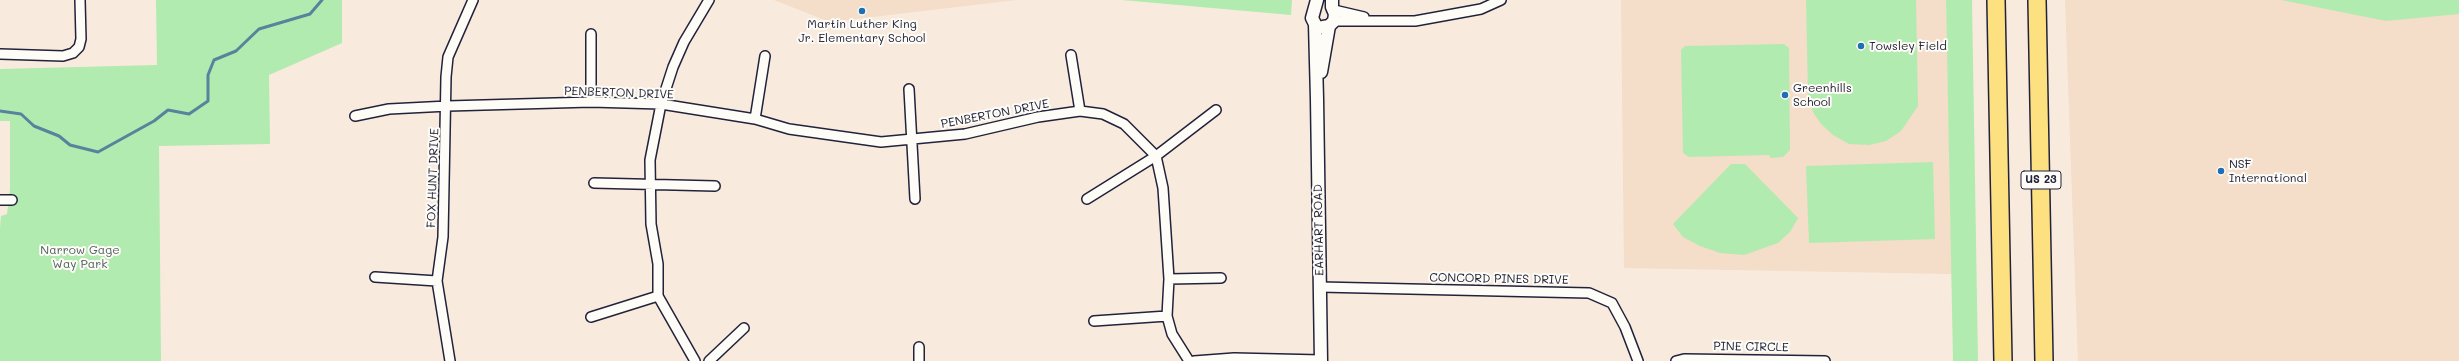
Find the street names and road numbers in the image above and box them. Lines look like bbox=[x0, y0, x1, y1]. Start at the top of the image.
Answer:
street label: PENBERTON DRIVE bbox=[564, 84, 674, 102]
street label: PENBERTON DRIVE bbox=[940, 96, 1050, 132]
street label: FOX HUNT DRIVE bbox=[424, 128, 442, 228]
road number: US 23 bbox=[2021, 171, 2061, 189]
street label: EARHART ROAD bbox=[1311, 184, 1327, 276]
street label: CONCORD PINES DRIVE bbox=[1429, 271, 1569, 287]
street label: PINE CIRCLE bbox=[1713, 339, 1789, 355]

